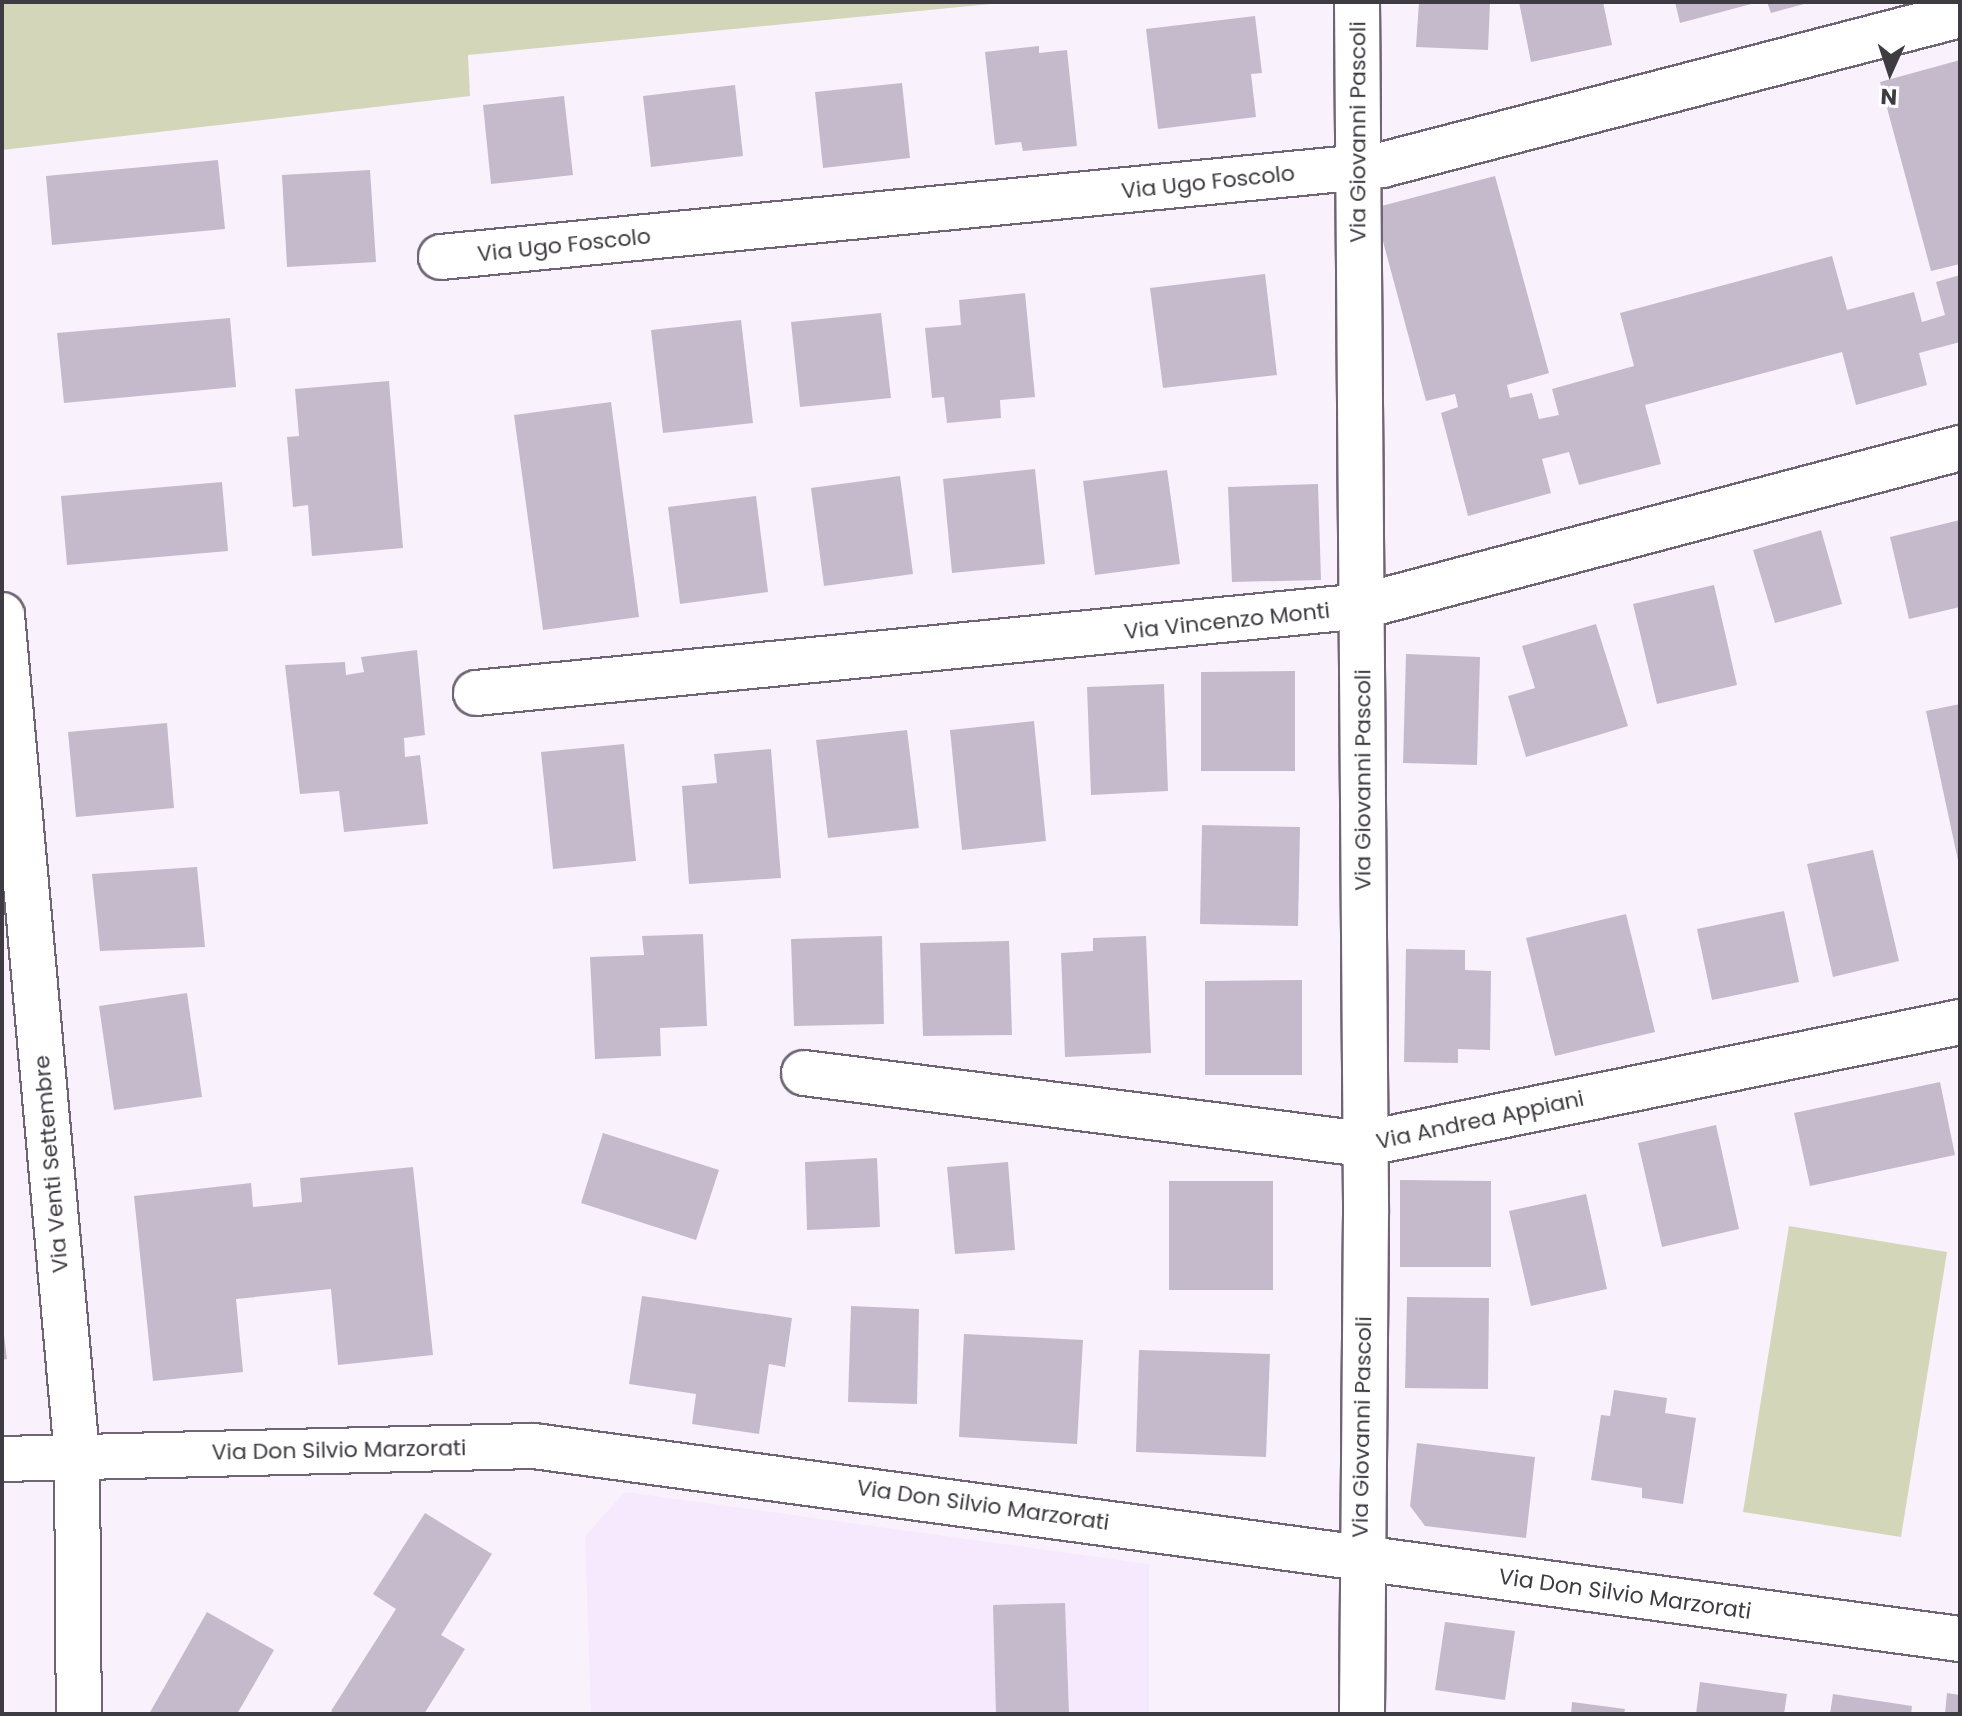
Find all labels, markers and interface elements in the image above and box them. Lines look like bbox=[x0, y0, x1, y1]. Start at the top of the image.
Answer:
street label: Via Giovanni Pascoli bbox=[1345, 21, 1371, 243]
north arrow bbox=[1850, 32, 1930, 112]
text: N bbox=[1880, 81, 1898, 112]
street label: Via Ugo Foscolo bbox=[1120, 160, 1296, 204]
street label: Via Ugo Foscolo bbox=[476, 223, 652, 267]
street label: Via Vincenzo Monti bbox=[1123, 597, 1331, 645]
street label: Via Giovanni Pascoli bbox=[1350, 669, 1376, 891]
street label: Via Venti Settembre bbox=[28, 1054, 74, 1274]
street label: Via Andrea Appiani bbox=[1374, 1085, 1586, 1155]
street label: Via Giovanni Pascoli bbox=[1347, 1316, 1377, 1538]
street label: Via Don Silvio Marzorati bbox=[211, 1435, 467, 1465]
street label: Via Don Silvio Marzorati bbox=[855, 1474, 1111, 1536]
street label: Via Don Silvio Marzorati bbox=[1497, 1563, 1753, 1625]

